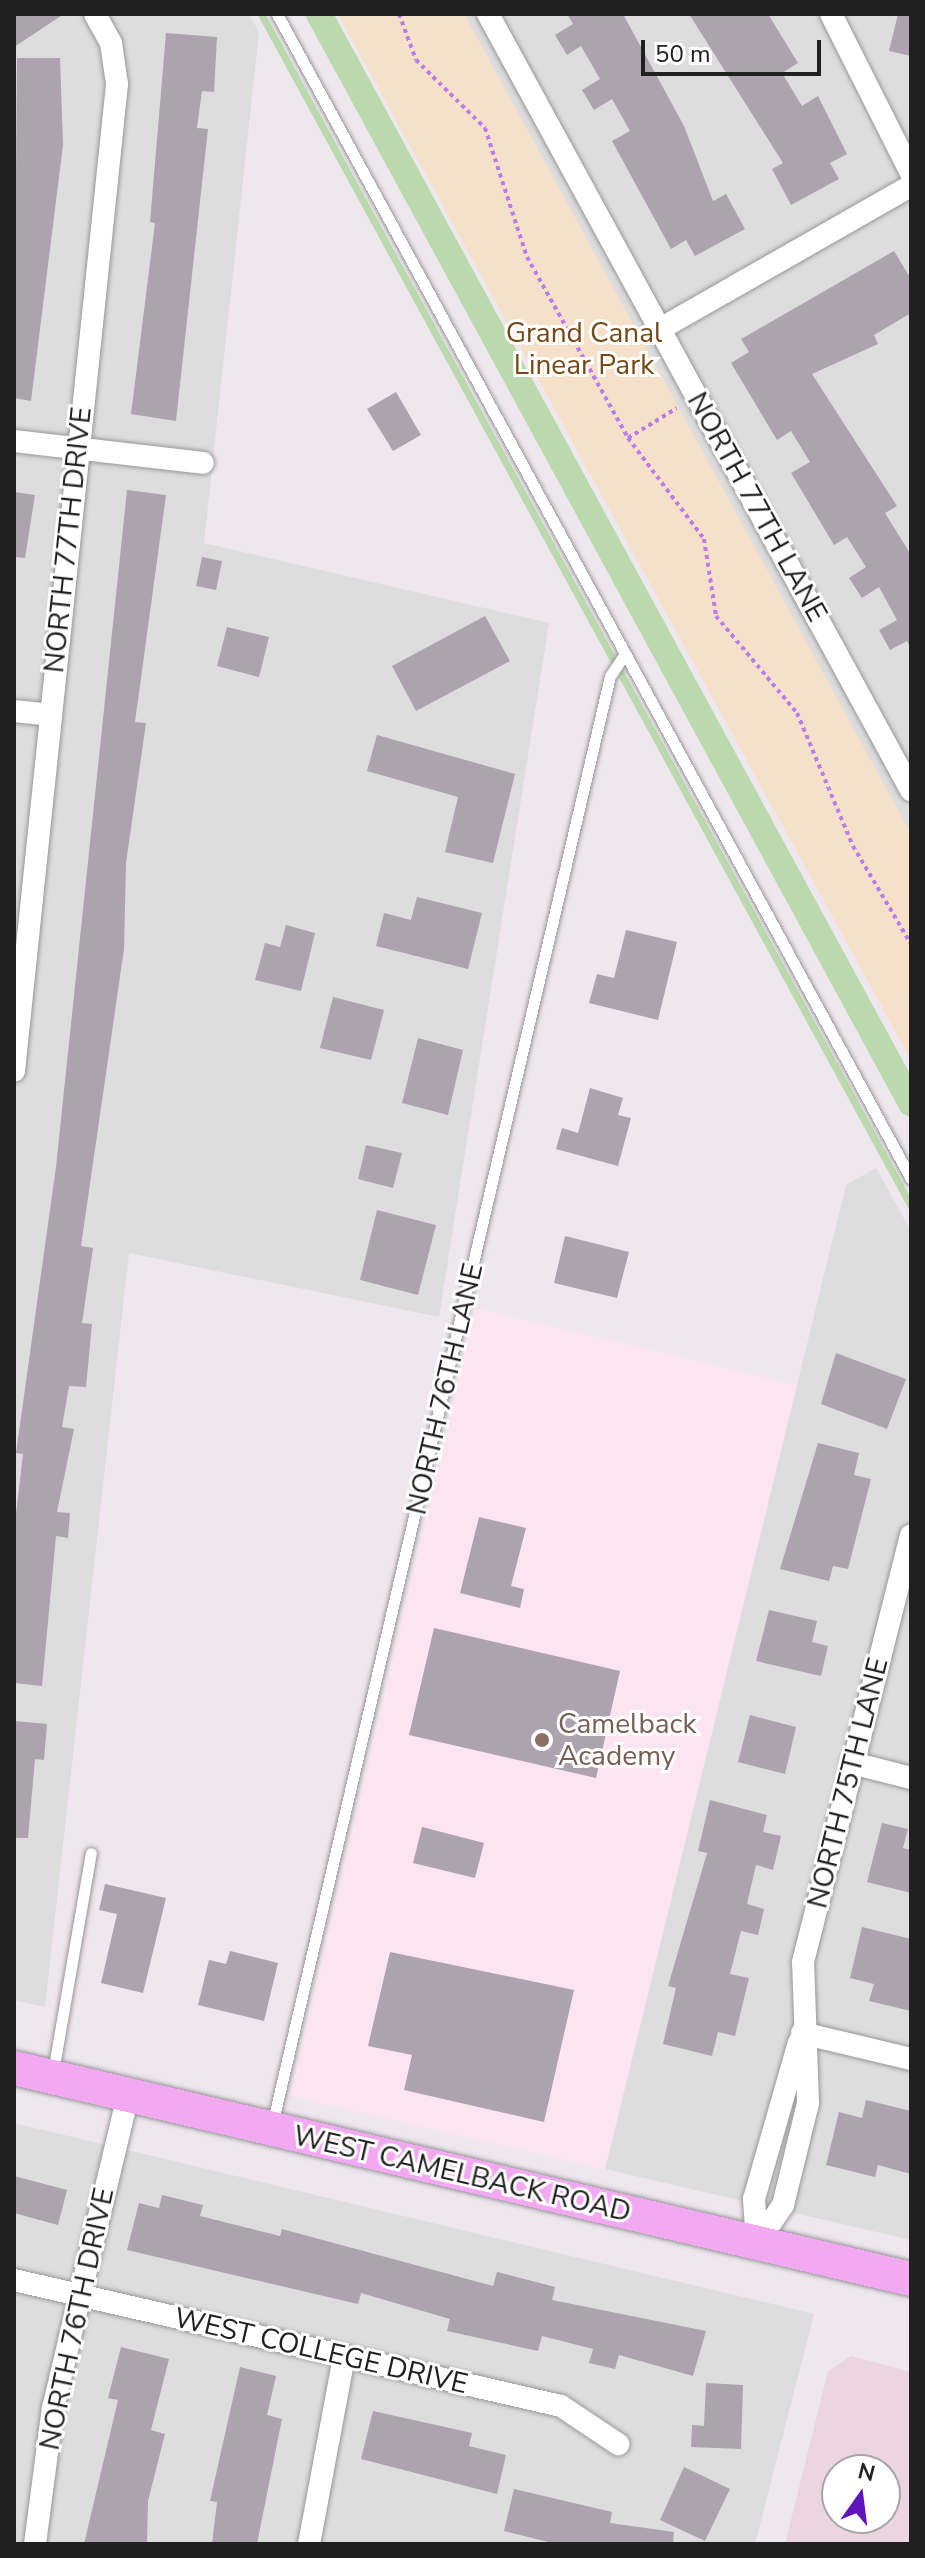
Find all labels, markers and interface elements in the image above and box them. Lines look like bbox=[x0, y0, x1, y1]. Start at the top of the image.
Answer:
scale bar bbox=[645, 24, 825, 74]
text: 50 m bbox=[655, 38, 711, 70]
park label: Grand Canal Linear Park bbox=[506, 316, 662, 382]
street label: NORTH 77TH LANE bbox=[680, 387, 834, 627]
street label: NORTH 77TH DRIVE bbox=[37, 405, 99, 675]
street label: NORTH 76TH LANE bbox=[400, 1260, 490, 1518]
street label: NORTH 75TH LANE bbox=[801, 1654, 895, 1912]
place label: Camelback Academy bbox=[558, 1707, 697, 1773]
marker: Camelback Academy bbox=[533, 1731, 551, 1749]
street label: WEST CAMELBACK ROAD bbox=[290, 2119, 634, 2229]
street label: NORTH 76TH DRIVE bbox=[33, 2185, 121, 2453]
street label: WEST COLLEGE DRIVE bbox=[171, 2301, 471, 2401]
north arrow bbox=[821, 2454, 901, 2534]
text: N bbox=[855, 2456, 878, 2489]

